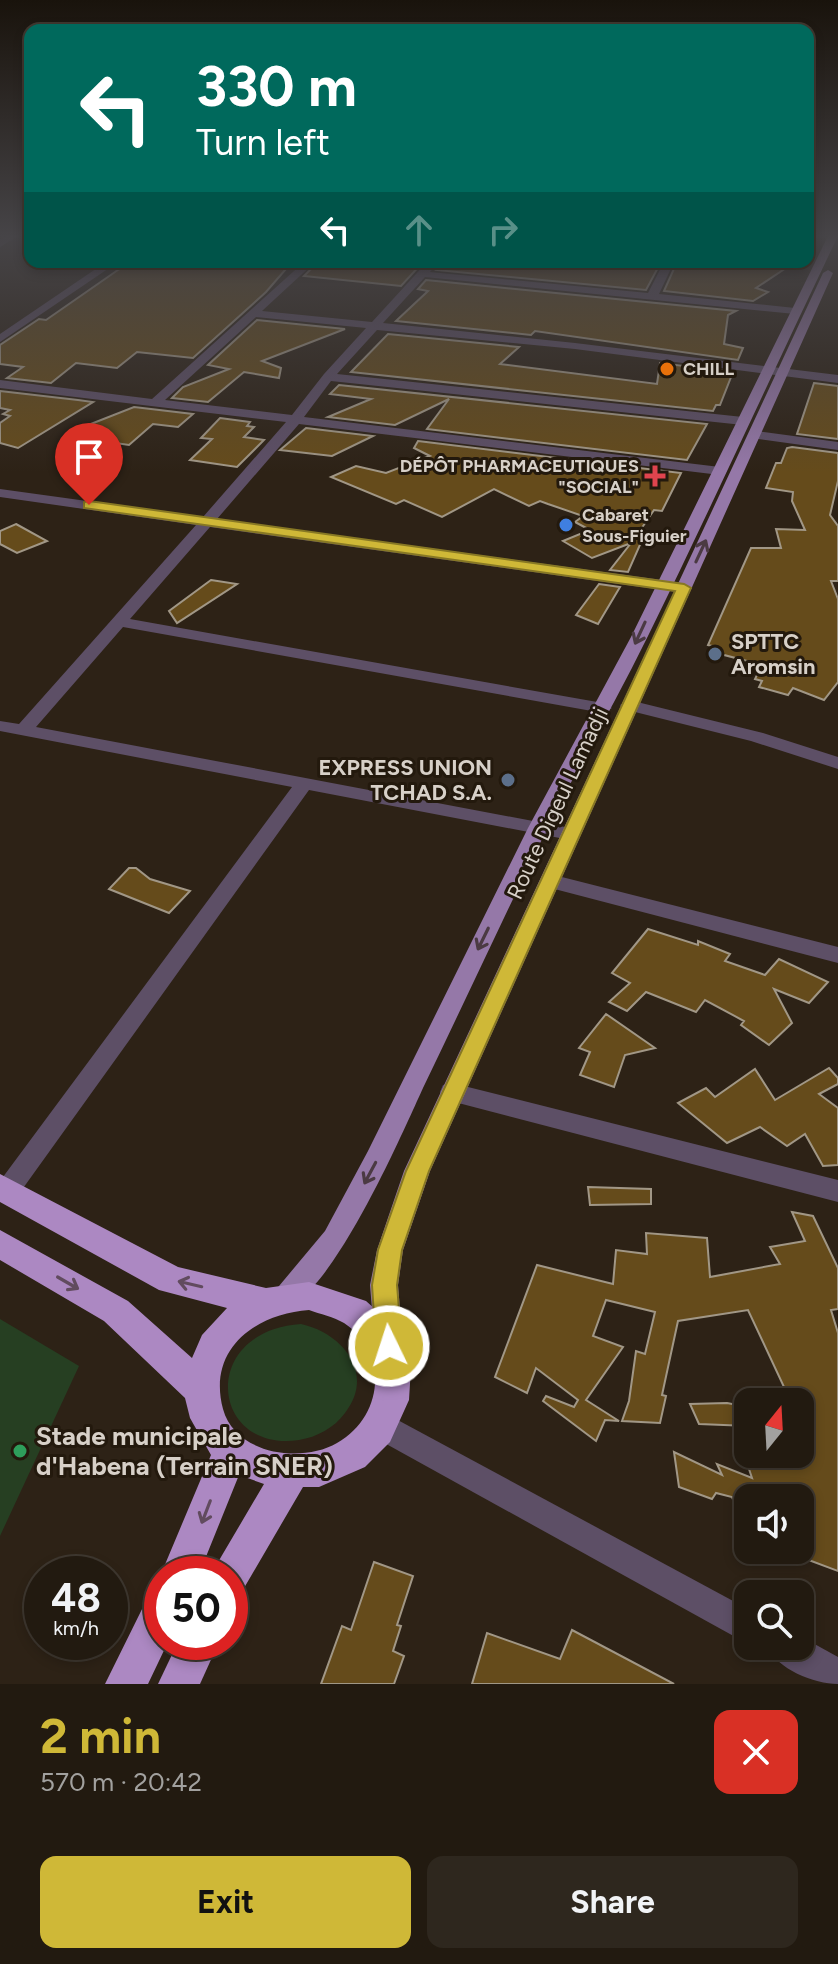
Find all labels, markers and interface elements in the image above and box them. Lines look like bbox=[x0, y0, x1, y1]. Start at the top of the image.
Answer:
text: 330 m bbox=[196, 53, 357, 120]
icon: left bbox=[64, 56, 168, 160]
text: Turn left bbox=[196, 121, 330, 164]
icon: left bbox=[313, 208, 357, 252]
icon: ahead bbox=[397, 208, 441, 252]
icon: right bbox=[481, 208, 525, 252]
place label: CHILL bbox=[683, 358, 734, 380]
marker: CHILL bbox=[658, 360, 676, 378]
pin bbox=[55, 423, 123, 505]
icon: arrive bbox=[67, 435, 111, 479]
place label: DÉPÔT PHARMACEUTIQUES "SOCIAL" bbox=[400, 455, 639, 498]
marker: DÉPÔT PHARMACEUTIQUES "SOCIAL" bbox=[646, 467, 664, 485]
place label: Cabaret Sous-Figuier bbox=[582, 504, 687, 547]
marker: Cabaret Sous-Figuier bbox=[557, 516, 575, 534]
one-way arrow bbox=[694, 540, 709, 564]
one-way arrow bbox=[632, 621, 647, 645]
place label: SPTTC Aromsin bbox=[731, 628, 816, 680]
marker: SPTTC Aromsin bbox=[706, 645, 724, 663]
street label: Route Digeul Lamadji bbox=[501, 703, 614, 904]
place label: EXPRESS UNION TCHAD S.A. bbox=[319, 754, 492, 806]
marker: EXPRESS UNION TCHAD S.A. bbox=[499, 771, 517, 789]
one-way arrow bbox=[475, 927, 490, 951]
one-way arrow bbox=[361, 1161, 377, 1184]
one-way arrow bbox=[56, 1275, 79, 1291]
one-way arrow bbox=[177, 1276, 203, 1291]
position arrow bbox=[347, 1304, 431, 1388]
north arrow bbox=[734, 1388, 814, 1468]
map controls bbox=[734, 1388, 814, 1660]
place label: Stade municipale d'Habena (Terrain SNER) bbox=[36, 1420, 333, 1482]
marker: Stade municipale d'Habena (Terrain SNER) bbox=[11, 1442, 29, 1460]
button: sound bbox=[734, 1484, 814, 1564]
one-way arrow bbox=[198, 1499, 212, 1524]
speed limit sign: 50 bbox=[144, 1556, 248, 1660]
text: 48 bbox=[51, 1574, 101, 1622]
button: search bbox=[734, 1580, 814, 1660]
text: km/h bbox=[53, 1616, 99, 1640]
text: 2 min bbox=[40, 1707, 161, 1765]
button: close bbox=[714, 1710, 798, 1794]
text: 570 m · 20:42 bbox=[40, 1766, 202, 1798]
button: Exit bbox=[40, 1856, 411, 1948]
button: Share bbox=[427, 1856, 798, 1948]

